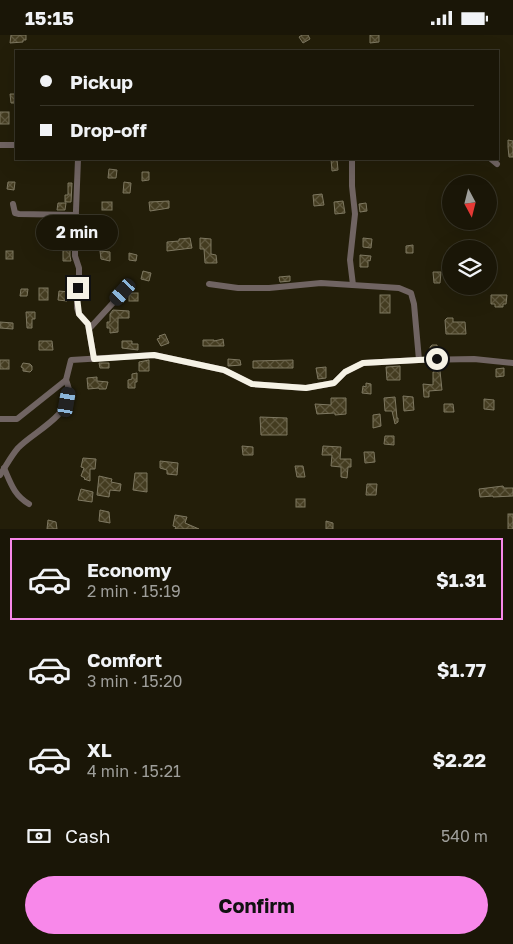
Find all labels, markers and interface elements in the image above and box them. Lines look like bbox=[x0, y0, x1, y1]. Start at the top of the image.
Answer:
text: 15:15 bbox=[25, 6, 74, 29]
text: Pickup bbox=[70, 70, 133, 93]
text: Drop-off bbox=[70, 118, 147, 141]
north arrow bbox=[442, 175, 498, 230]
map controls bbox=[442, 175, 497, 295]
callout: 2 min bbox=[37, 215, 119, 251]
text: 2 min bbox=[56, 222, 98, 242]
button: layers bbox=[442, 240, 497, 295]
car bbox=[107, 276, 138, 308]
route end bbox=[67, 277, 89, 299]
route start bbox=[426, 348, 448, 370]
car bbox=[57, 386, 76, 418]
icon: car bbox=[27, 557, 72, 602]
text: Economy bbox=[87, 558, 172, 581]
text: $1.31 bbox=[436, 568, 486, 591]
text: 2 min · 15:19 bbox=[87, 581, 181, 601]
icon: car bbox=[27, 647, 72, 692]
text: Comfort bbox=[87, 648, 162, 671]
text: $1.77 bbox=[437, 658, 486, 681]
text: 3 min · 15:20 bbox=[87, 671, 183, 691]
icon: car bbox=[27, 737, 72, 782]
text: XL bbox=[87, 738, 112, 761]
text: $2.22 bbox=[432, 748, 486, 771]
text: 4 min · 15:21 bbox=[87, 761, 181, 781]
icon: cash bbox=[25, 822, 53, 850]
text: Cash bbox=[65, 824, 110, 847]
text: 540 m bbox=[441, 826, 488, 846]
button: Confirm bbox=[25, 876, 488, 934]

